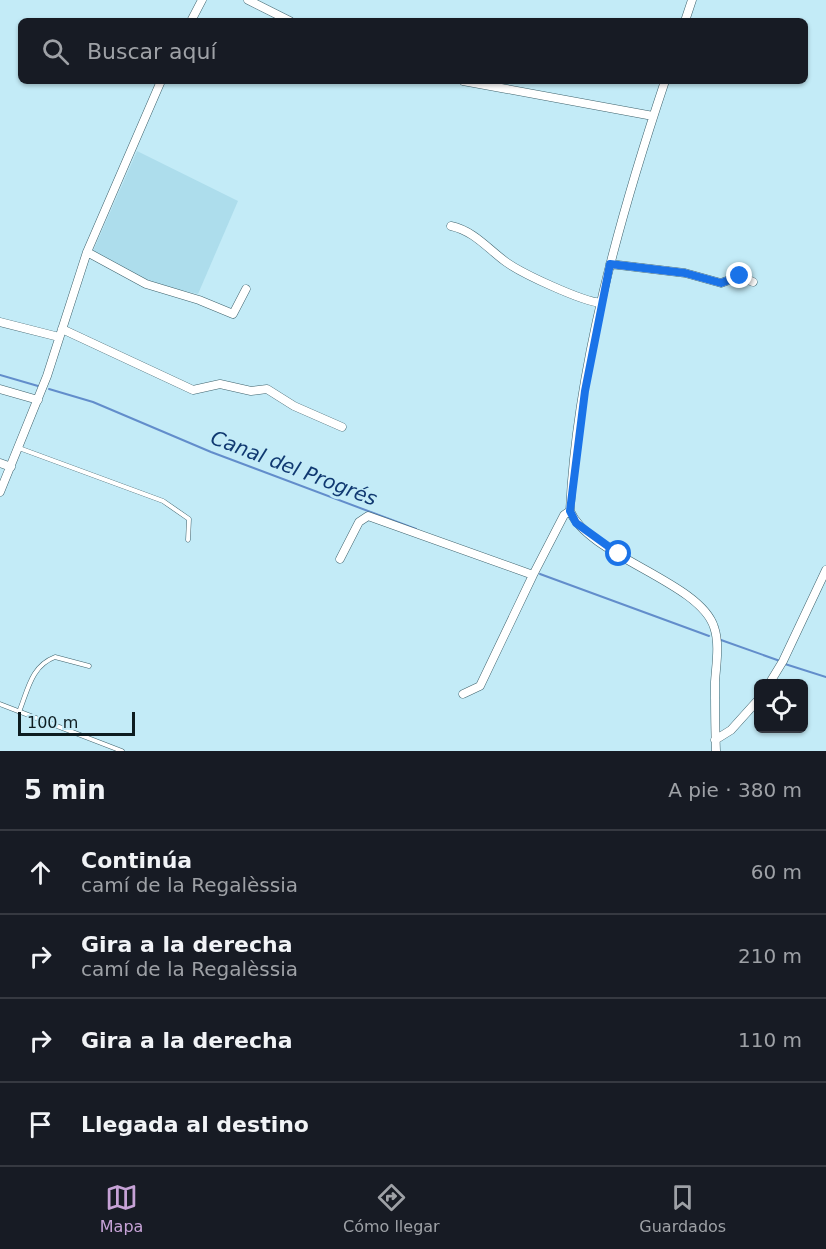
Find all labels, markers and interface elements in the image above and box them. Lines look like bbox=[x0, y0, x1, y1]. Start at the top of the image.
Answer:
search box bbox=[18, 18, 808, 84]
icon: search bbox=[39, 35, 72, 68]
text: Buscar aquí bbox=[87, 39, 217, 64]
route end bbox=[726, 262, 752, 288]
water label: Canal del Progrés bbox=[207, 425, 381, 511]
route start bbox=[605, 540, 631, 566]
map controls bbox=[754, 679, 808, 733]
button: locate bbox=[754, 679, 808, 733]
scale bar bbox=[18, 709, 135, 736]
text: 100 m bbox=[27, 713, 78, 732]
text: 5 min bbox=[24, 775, 106, 805]
text: A pie · 380 m bbox=[668, 778, 802, 802]
text: Continúa bbox=[81, 848, 192, 873]
icon: ahead bbox=[24, 856, 57, 889]
text: 60 m bbox=[751, 860, 802, 884]
text: camí de la Regalèssia bbox=[81, 873, 298, 897]
text: Gira a la derecha bbox=[81, 932, 293, 957]
icon: right bbox=[24, 940, 57, 973]
text: 210 m bbox=[738, 944, 802, 968]
text: camí de la Regalèssia bbox=[81, 957, 298, 981]
icon: right bbox=[24, 1024, 57, 1057]
text: Gira a la derecha bbox=[81, 1028, 293, 1053]
text: 110 m bbox=[738, 1028, 802, 1052]
icon: arrive bbox=[24, 1108, 57, 1141]
text: Llegada al destino bbox=[81, 1112, 309, 1137]
tab: Mapa bbox=[100, 1181, 143, 1236]
tab: Cómo llegar bbox=[343, 1181, 440, 1236]
tab: Guardados bbox=[639, 1181, 726, 1236]

